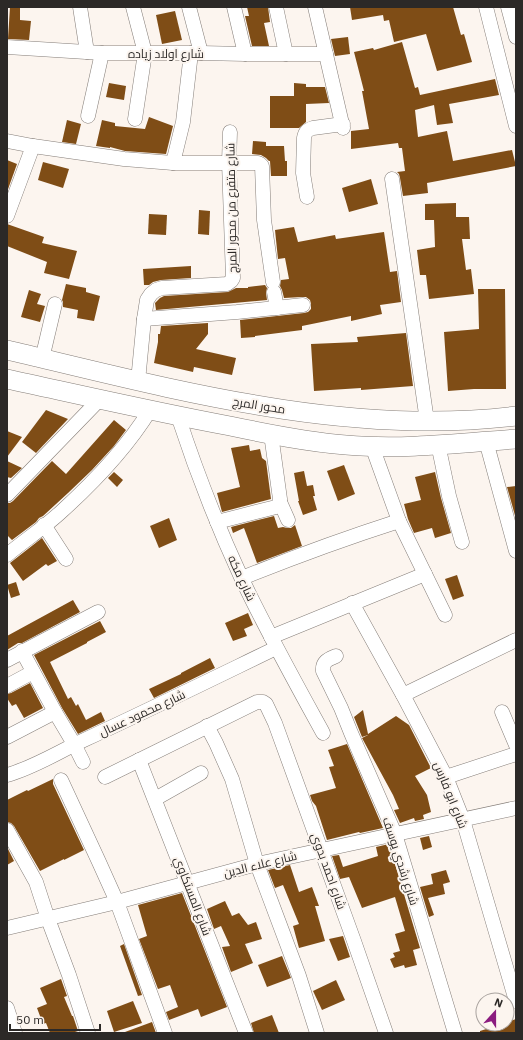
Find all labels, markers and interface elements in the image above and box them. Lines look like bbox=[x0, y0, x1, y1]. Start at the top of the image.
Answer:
street label: شارع اولاد زياده bbox=[128, 46, 204, 62]
street label: شارع متفرع من محور المرج bbox=[222, 143, 241, 273]
street label: محور المرج bbox=[231, 393, 286, 418]
street label: شارع مكه bbox=[224, 553, 259, 604]
street label: شارع محمود عسال bbox=[96, 686, 188, 740]
street label: شارع ابو فارس bbox=[430, 759, 471, 831]
street label: شارع رشدي يوسف bbox=[377, 815, 422, 908]
street label: شارع احمد بدوي bbox=[305, 831, 350, 912]
street label: شارع علاء الدين bbox=[222, 848, 299, 881]
street label: شارع المستكاوي bbox=[168, 854, 215, 939]
north arrow bbox=[475, 992, 515, 1032]
text: N bbox=[492, 995, 505, 1011]
scale bar bbox=[10, 1006, 100, 1032]
text: 50 m bbox=[16, 1012, 44, 1027]

